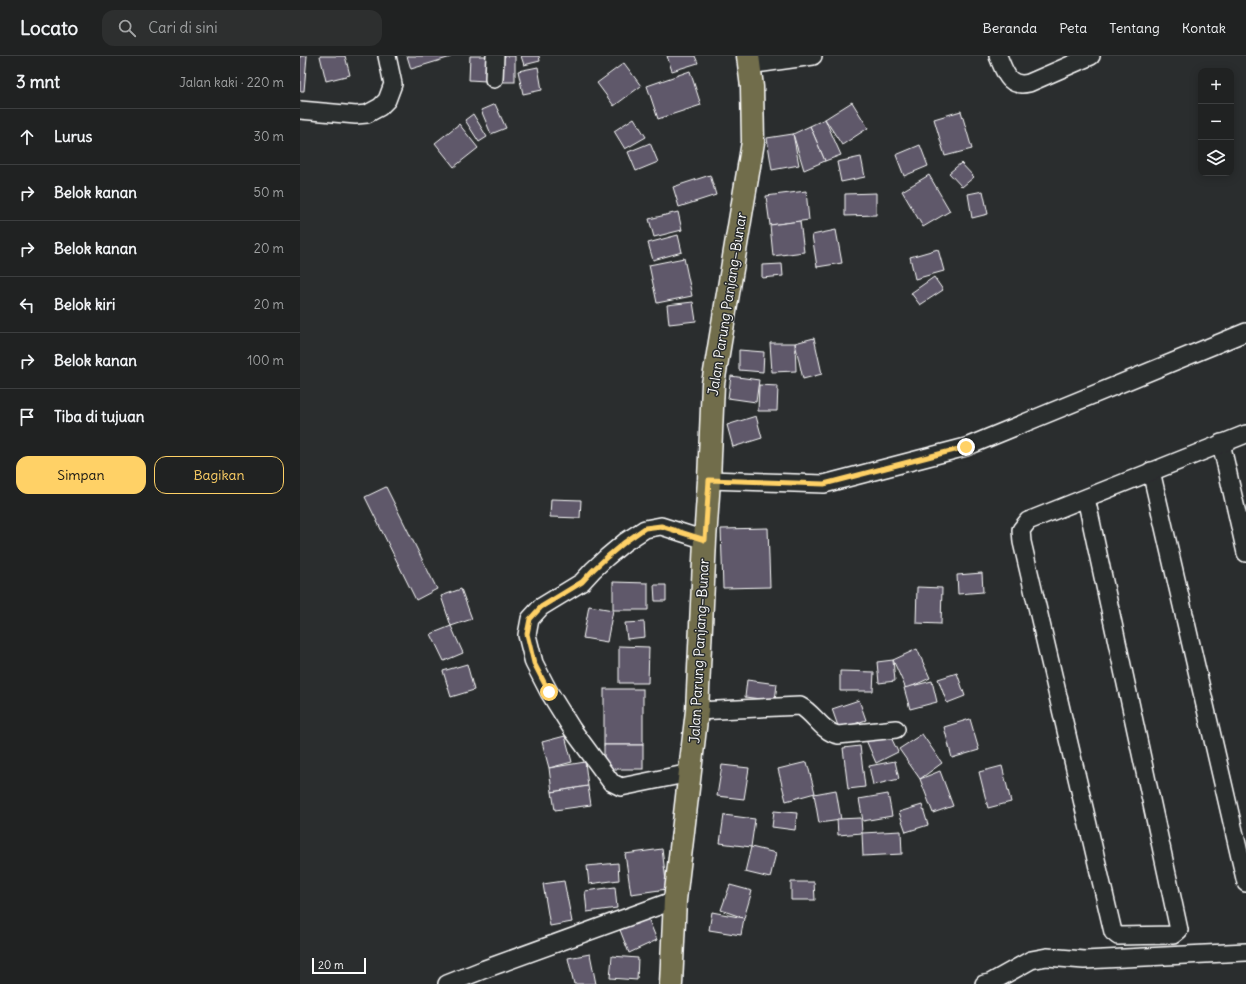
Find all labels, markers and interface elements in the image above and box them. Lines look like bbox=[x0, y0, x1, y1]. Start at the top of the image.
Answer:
search box bbox=[102, 10, 382, 46]
text: Locato bbox=[20, 16, 78, 40]
icon: search bbox=[116, 17, 138, 39]
text: Cari di sini bbox=[148, 18, 218, 37]
text: Beranda bbox=[983, 19, 1037, 37]
text: Peta bbox=[1059, 19, 1087, 37]
text: Tentang bbox=[1109, 19, 1160, 37]
text: Kontak bbox=[1182, 19, 1226, 37]
map controls bbox=[1198, 68, 1234, 176]
button: + bbox=[1198, 68, 1234, 104]
text: 3 mnt bbox=[16, 71, 60, 93]
text: Jalan kaki · 220 m bbox=[179, 74, 284, 91]
button: − bbox=[1198, 104, 1234, 140]
icon: ahead bbox=[16, 126, 38, 148]
text: Lurus bbox=[54, 127, 92, 146]
text: 30 m bbox=[254, 128, 284, 145]
button: layers bbox=[1198, 140, 1234, 176]
icon: right bbox=[16, 182, 38, 204]
text: Belok kanan bbox=[54, 183, 137, 202]
text: 50 m bbox=[253, 184, 284, 201]
street label: Jalan Parung Panjang–Bunar bbox=[704, 211, 750, 397]
icon: right bbox=[16, 238, 38, 260]
text: Belok kanan bbox=[54, 239, 137, 258]
text: 20 m bbox=[254, 240, 284, 257]
icon: left bbox=[16, 294, 38, 316]
text: Belok kiri bbox=[54, 295, 115, 314]
text: 20 m bbox=[254, 296, 284, 313]
icon: right bbox=[16, 350, 38, 372]
text: Belok kanan bbox=[54, 351, 137, 370]
text: 100 m bbox=[247, 352, 284, 369]
icon: arrive bbox=[16, 406, 38, 428]
text: Tiba di tujuan bbox=[54, 407, 144, 426]
route end bbox=[957, 438, 975, 456]
button: Simpan bbox=[16, 456, 146, 494]
button: Bagikan bbox=[154, 456, 284, 494]
street label: Jalan Parung Panjang–Bunar bbox=[685, 558, 713, 744]
route start bbox=[540, 683, 558, 701]
scale bar bbox=[312, 956, 366, 975]
text: 20 m bbox=[318, 958, 344, 972]

